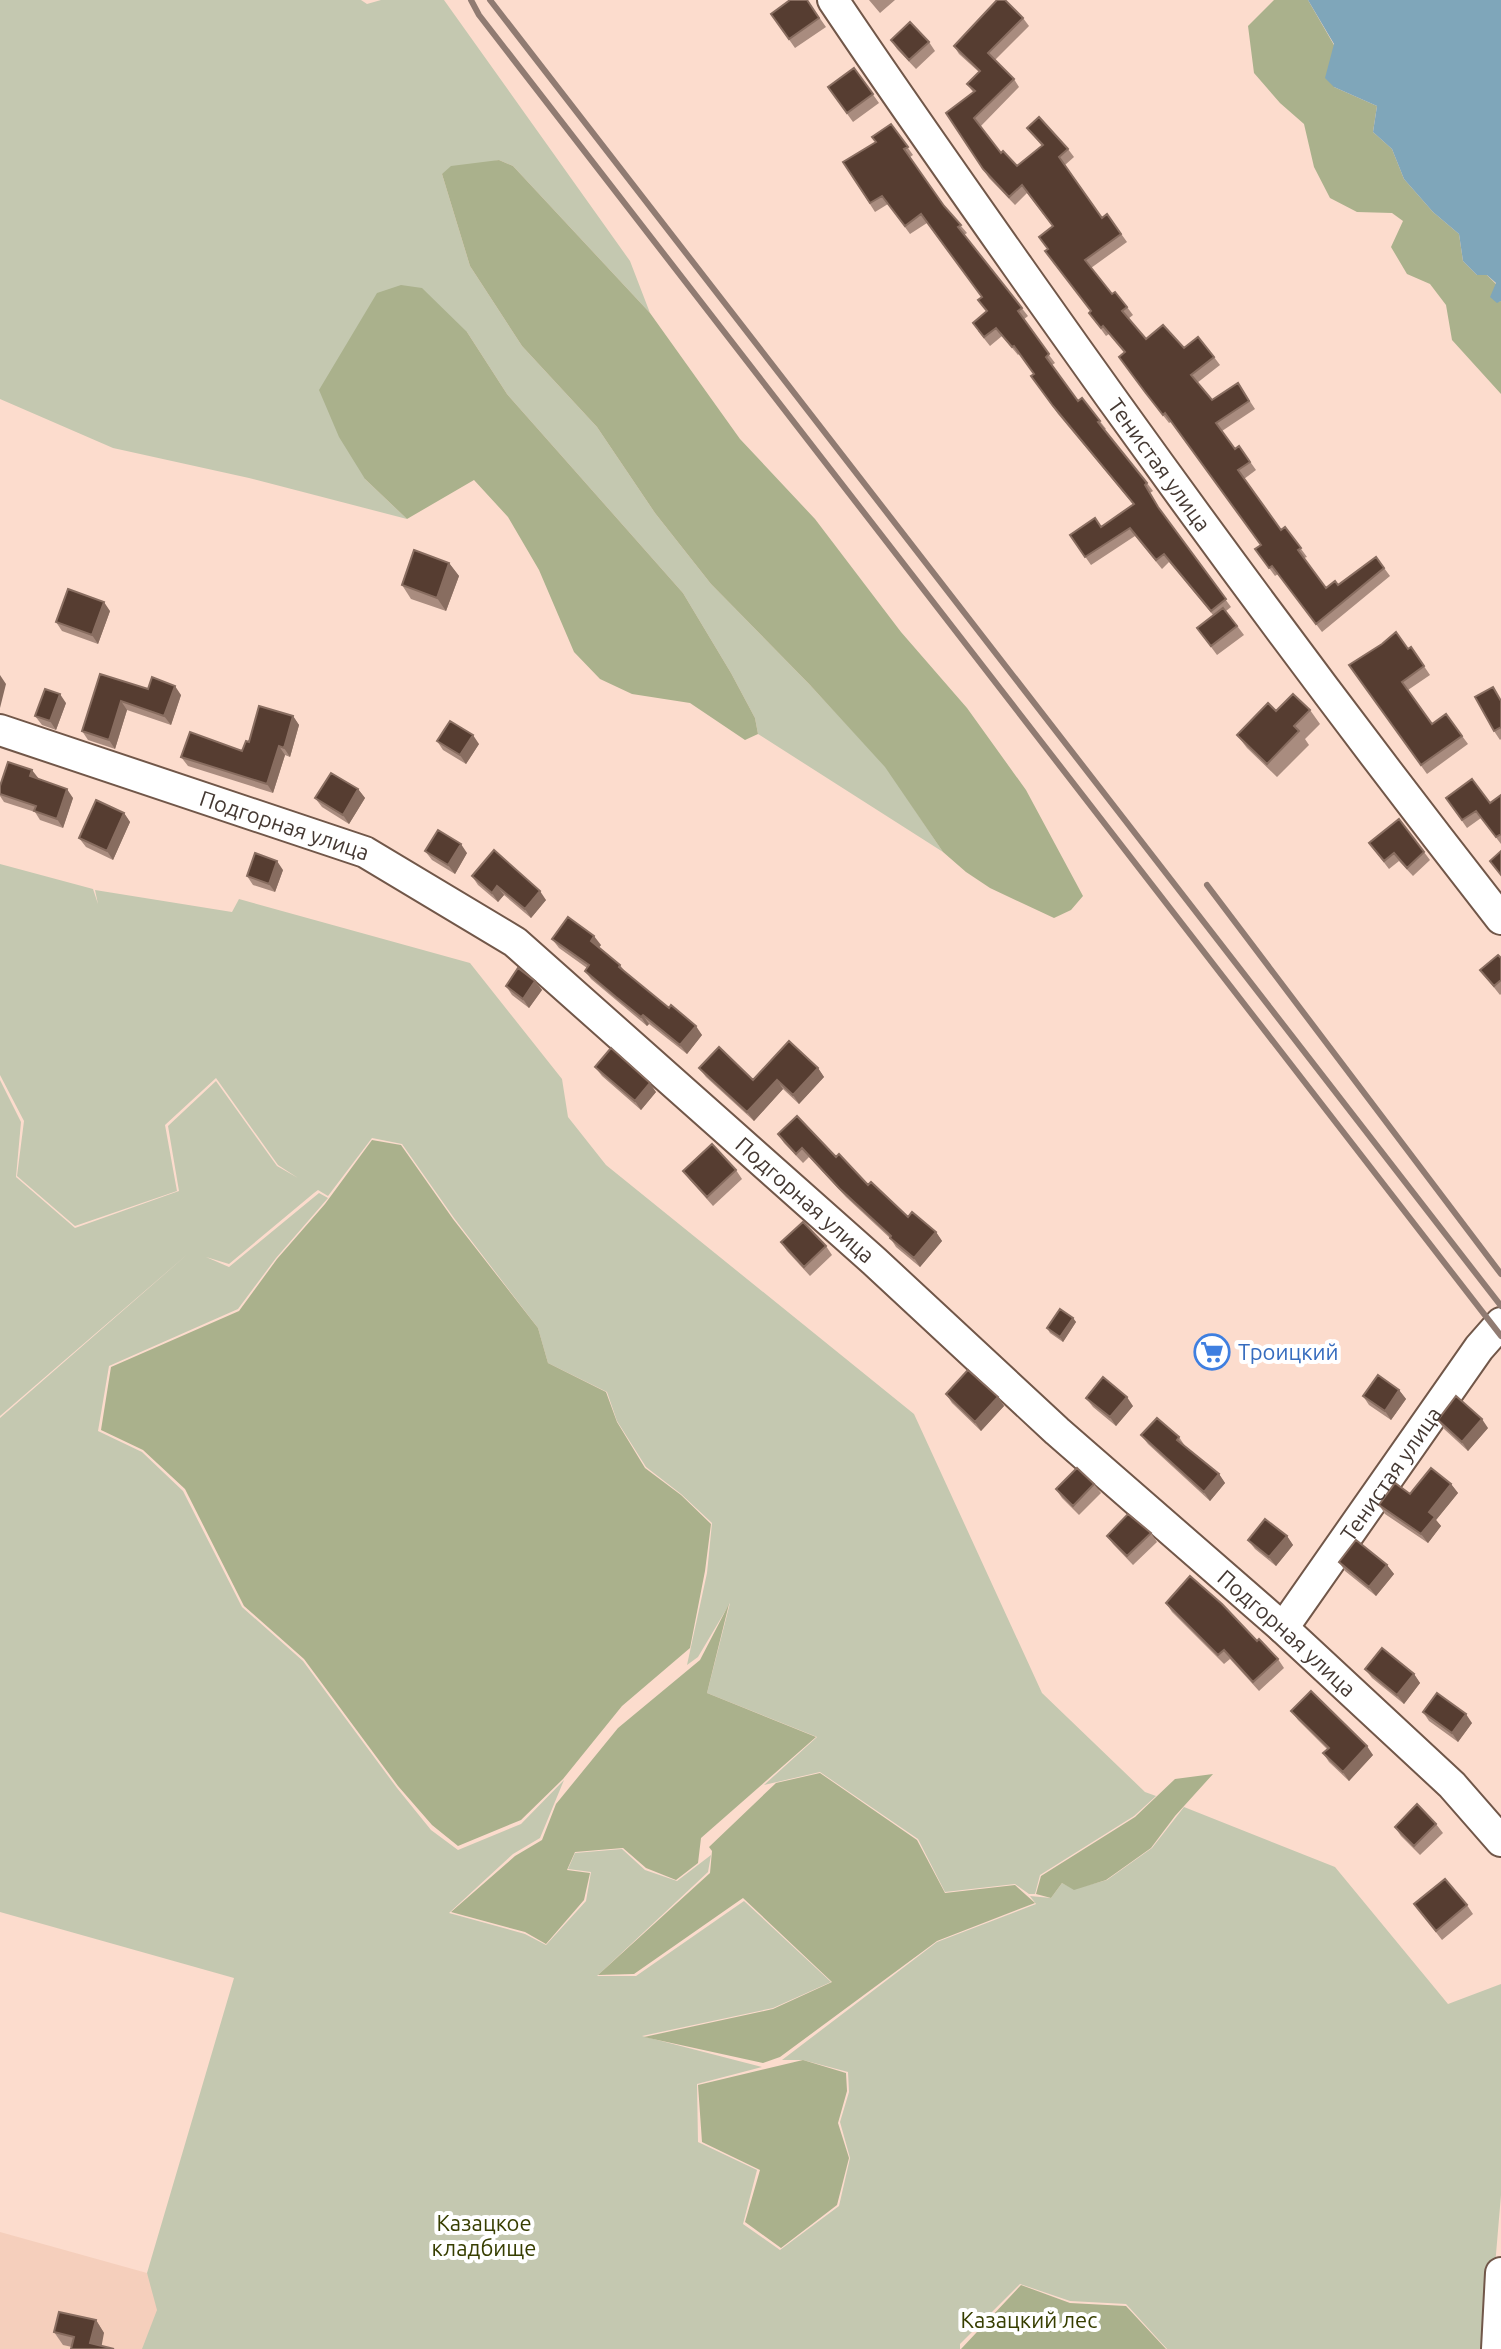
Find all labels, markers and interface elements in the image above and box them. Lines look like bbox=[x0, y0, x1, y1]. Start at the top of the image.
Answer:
street label: Тенистая улица bbox=[1103, 393, 1216, 536]
street label: Подгорная улица bbox=[197, 785, 373, 865]
street label: Подгорная улица bbox=[731, 1131, 880, 1268]
supermarket icon: Троицкий bbox=[1193, 1333, 1231, 1371]
place label: Троицкий bbox=[1238, 1339, 1339, 1364]
street label: Тенистая улица bbox=[1335, 1402, 1446, 1546]
street label: Подгорная улица bbox=[1213, 1564, 1361, 1701]
park label: Казацкое кладбище bbox=[432, 2210, 536, 2260]
park label: Казацкий лес bbox=[961, 2307, 1097, 2332]

